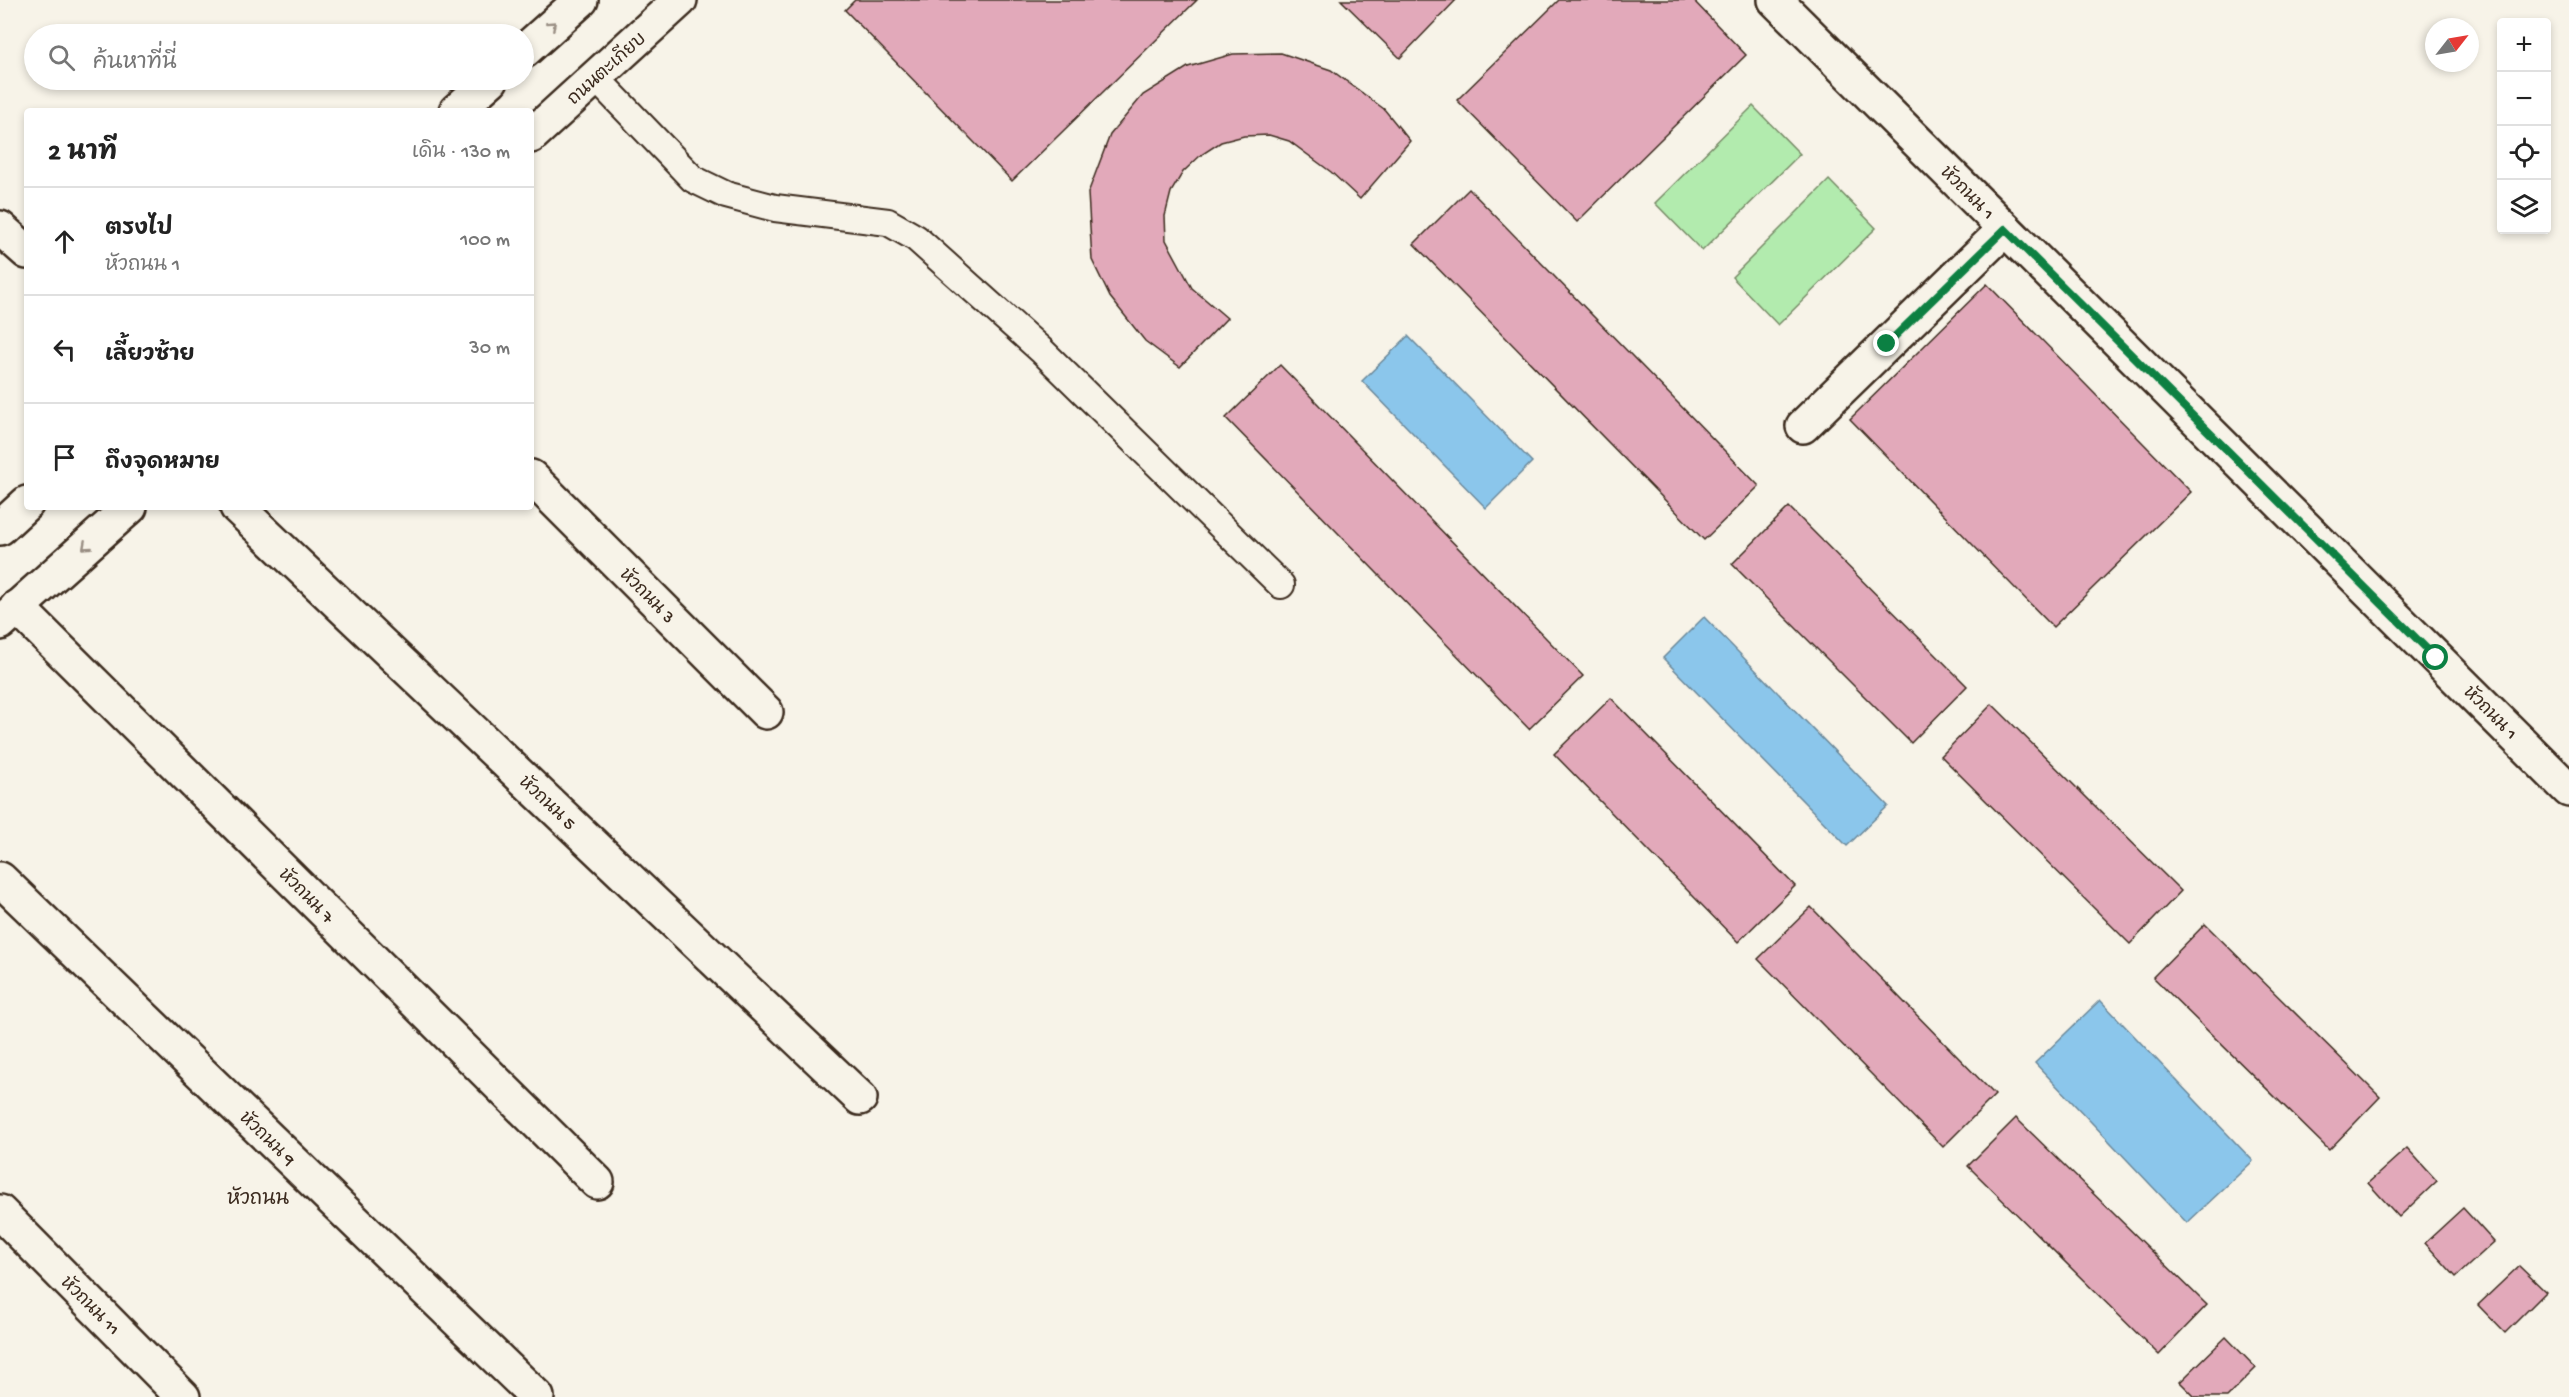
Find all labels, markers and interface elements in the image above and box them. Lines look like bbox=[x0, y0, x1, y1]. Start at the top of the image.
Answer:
north arrow bbox=[2425, 18, 2479, 72]
map controls bbox=[2497, 18, 2551, 234]
button: + bbox=[2497, 18, 2551, 72]
one-way arrow bbox=[545, 22, 556, 33]
search box bbox=[24, 24, 534, 90]
street label: ถนนตะเกียบ bbox=[561, 26, 651, 111]
icon: search bbox=[45, 41, 78, 74]
text: ค้นหาที่นี่ bbox=[93, 51, 177, 77]
button: − bbox=[2497, 72, 2551, 126]
button: locate bbox=[2497, 126, 2551, 180]
text: 2 นาที bbox=[48, 139, 117, 170]
text: เดิน · 130 m bbox=[412, 142, 510, 165]
street label: หัวถนน 1 bbox=[1935, 160, 2000, 225]
button: layers bbox=[2497, 180, 2551, 234]
text: ตรงไป bbox=[105, 217, 173, 243]
icon: ahead bbox=[48, 225, 81, 258]
text: 100 m bbox=[460, 230, 510, 253]
text: หัวถนน 1 bbox=[105, 255, 180, 278]
route end bbox=[1873, 330, 1899, 356]
icon: left bbox=[48, 333, 81, 366]
text: 30 m bbox=[469, 338, 510, 361]
text: เลี้ยวซ้าย bbox=[105, 343, 195, 369]
icon: arrive bbox=[48, 441, 81, 474]
text: ถึงจุดหมาย bbox=[105, 451, 220, 477]
one-way arrow bbox=[82, 539, 93, 550]
street label: หัวถนน 3 bbox=[614, 563, 680, 629]
route start bbox=[2422, 644, 2448, 670]
street label: หัวถนน 1 bbox=[2458, 680, 2523, 745]
street label: หัวถนน 5 bbox=[514, 770, 581, 835]
street label: หัวถนน 7 bbox=[273, 863, 340, 929]
street label: หัวถนน 9 bbox=[234, 1106, 301, 1171]
district label: หัวถนน bbox=[227, 1186, 290, 1212]
street label: หัวถนน 11 bbox=[55, 1271, 125, 1341]

